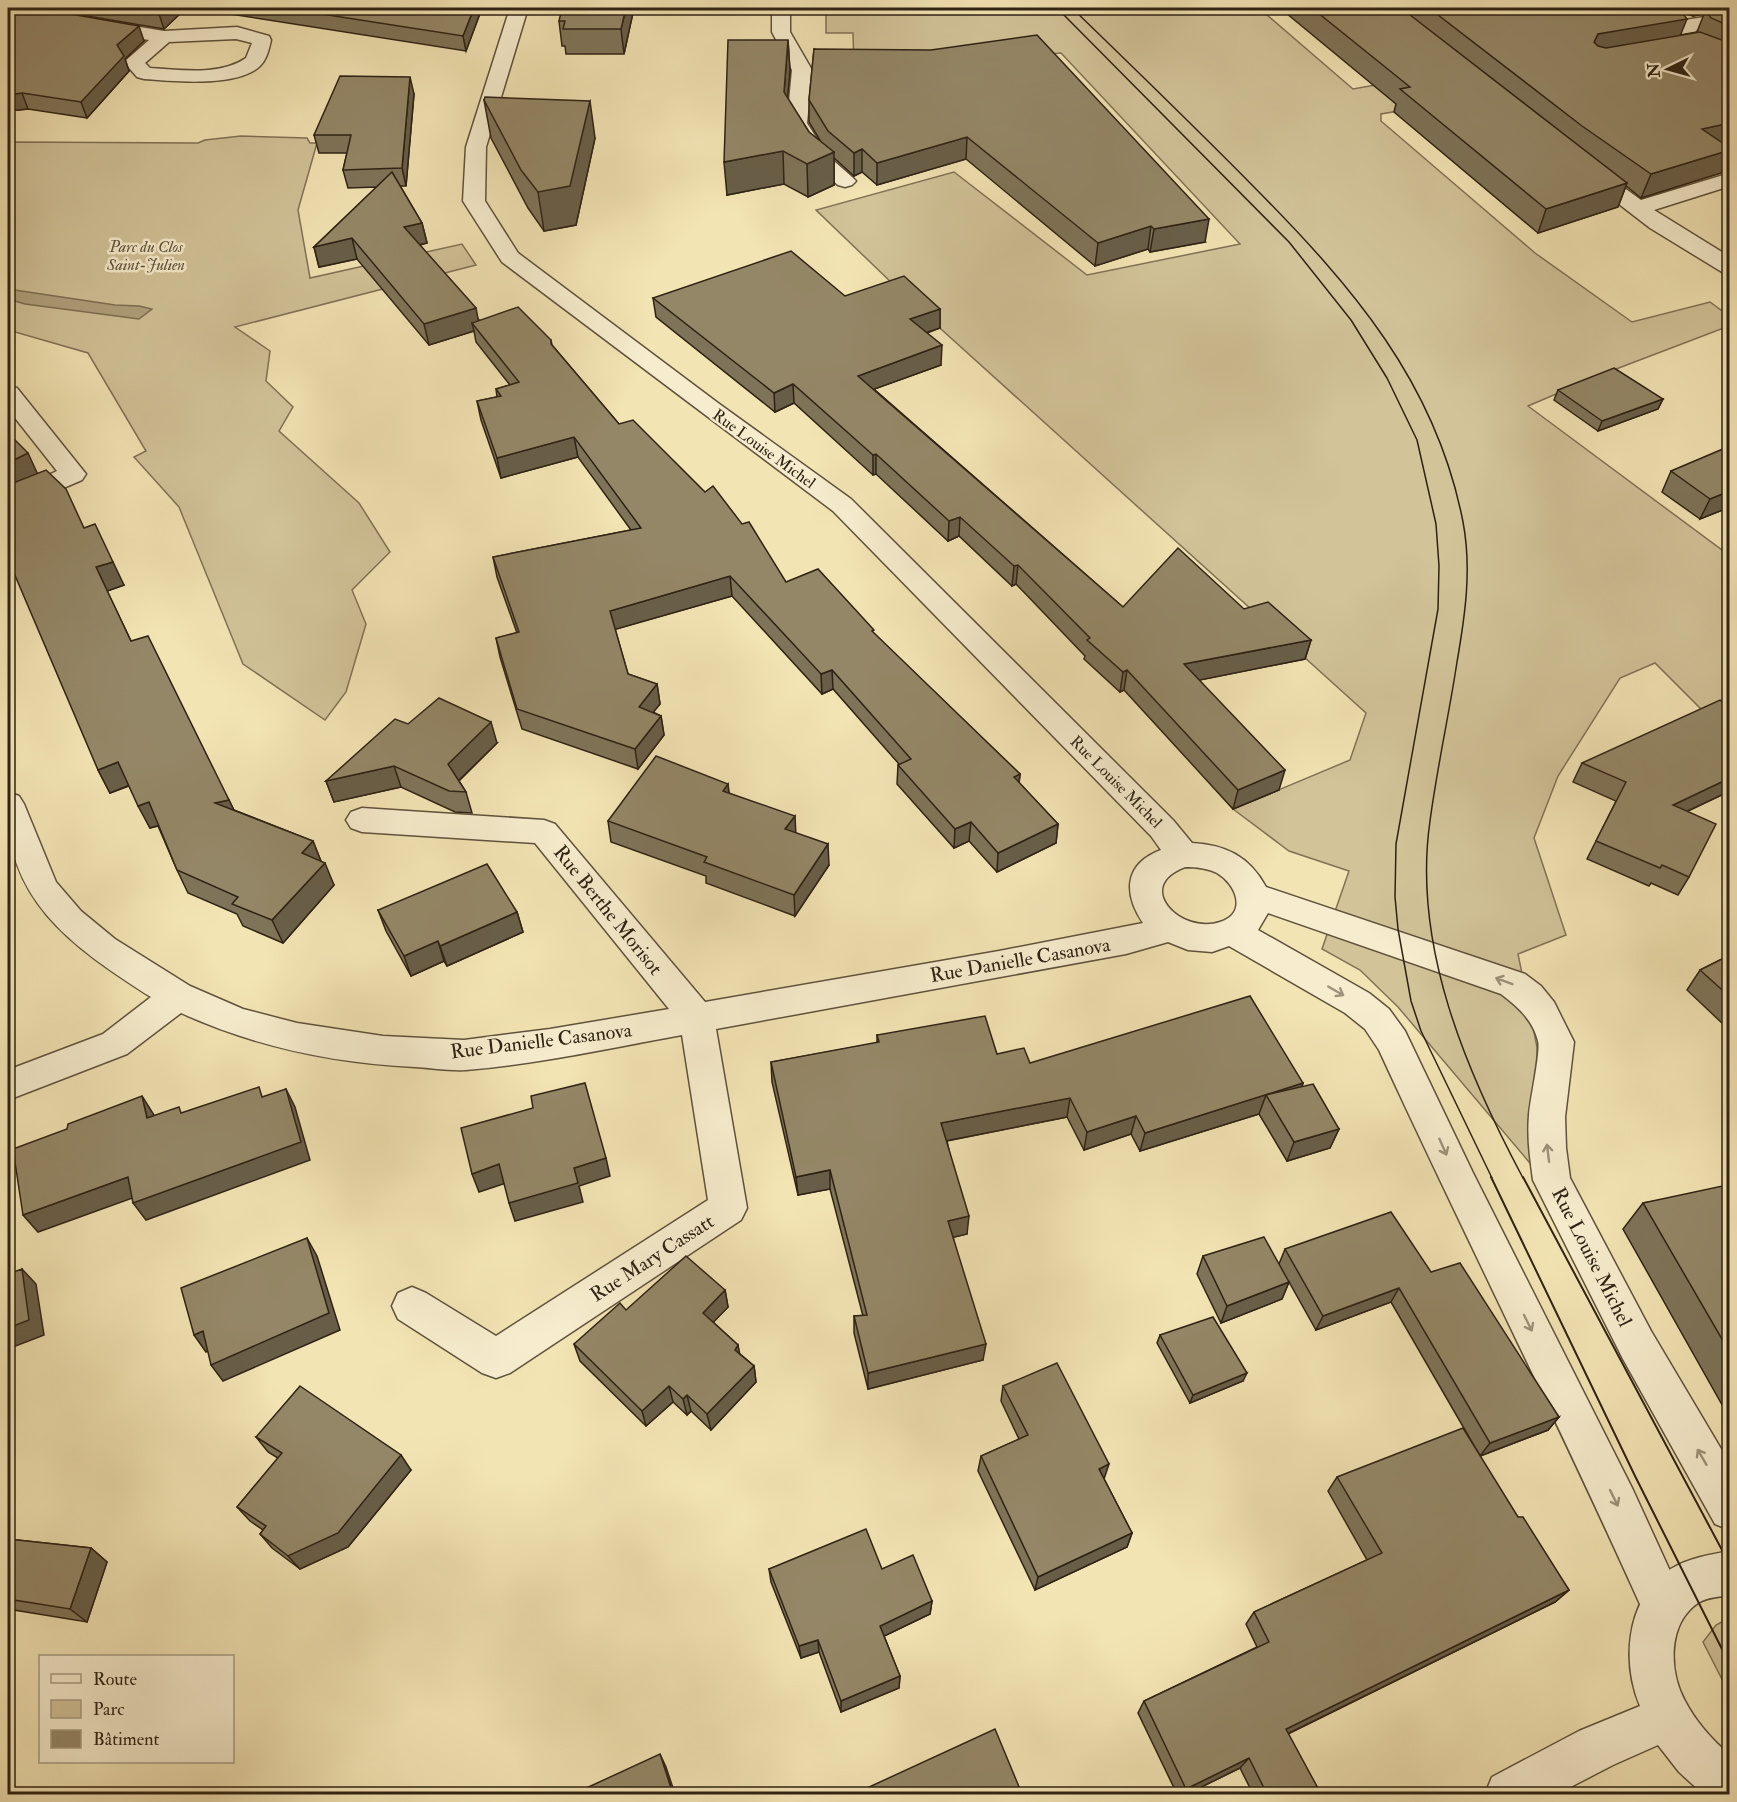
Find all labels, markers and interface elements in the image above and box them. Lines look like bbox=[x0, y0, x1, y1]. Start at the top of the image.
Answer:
north arrow bbox=[1638, 39, 1698, 99]
text: N bbox=[1643, 62, 1665, 79]
park label: Parc du Clos Saint-Julien bbox=[106, 237, 185, 275]
street label: Rue Louise Michel bbox=[709, 405, 819, 493]
street label: Rue Louise Michel bbox=[1066, 732, 1166, 832]
street label: Rue Berthe Morisot bbox=[548, 840, 668, 980]
street label: Rue Danielle Casanova bbox=[928, 932, 1113, 988]
one-way arrow bbox=[1495, 975, 1514, 986]
one-way arrow bbox=[1326, 986, 1344, 997]
street label: Rue Danielle Casanova bbox=[449, 1017, 634, 1065]
one-way arrow bbox=[1438, 1138, 1450, 1156]
one-way arrow bbox=[1542, 1144, 1553, 1164]
street label: Rue Louise Michel bbox=[1546, 1183, 1638, 1331]
street label: Rue Mary Cassatt bbox=[585, 1208, 719, 1307]
one-way arrow bbox=[1522, 1314, 1534, 1331]
one-way arrow bbox=[1696, 1449, 1708, 1466]
one-way arrow bbox=[1608, 1489, 1620, 1506]
legend bbox=[39, 1655, 234, 1763]
text: Route bbox=[93, 1668, 137, 1691]
text: Parc bbox=[93, 1698, 124, 1721]
text: Bâtiment bbox=[93, 1728, 159, 1751]

